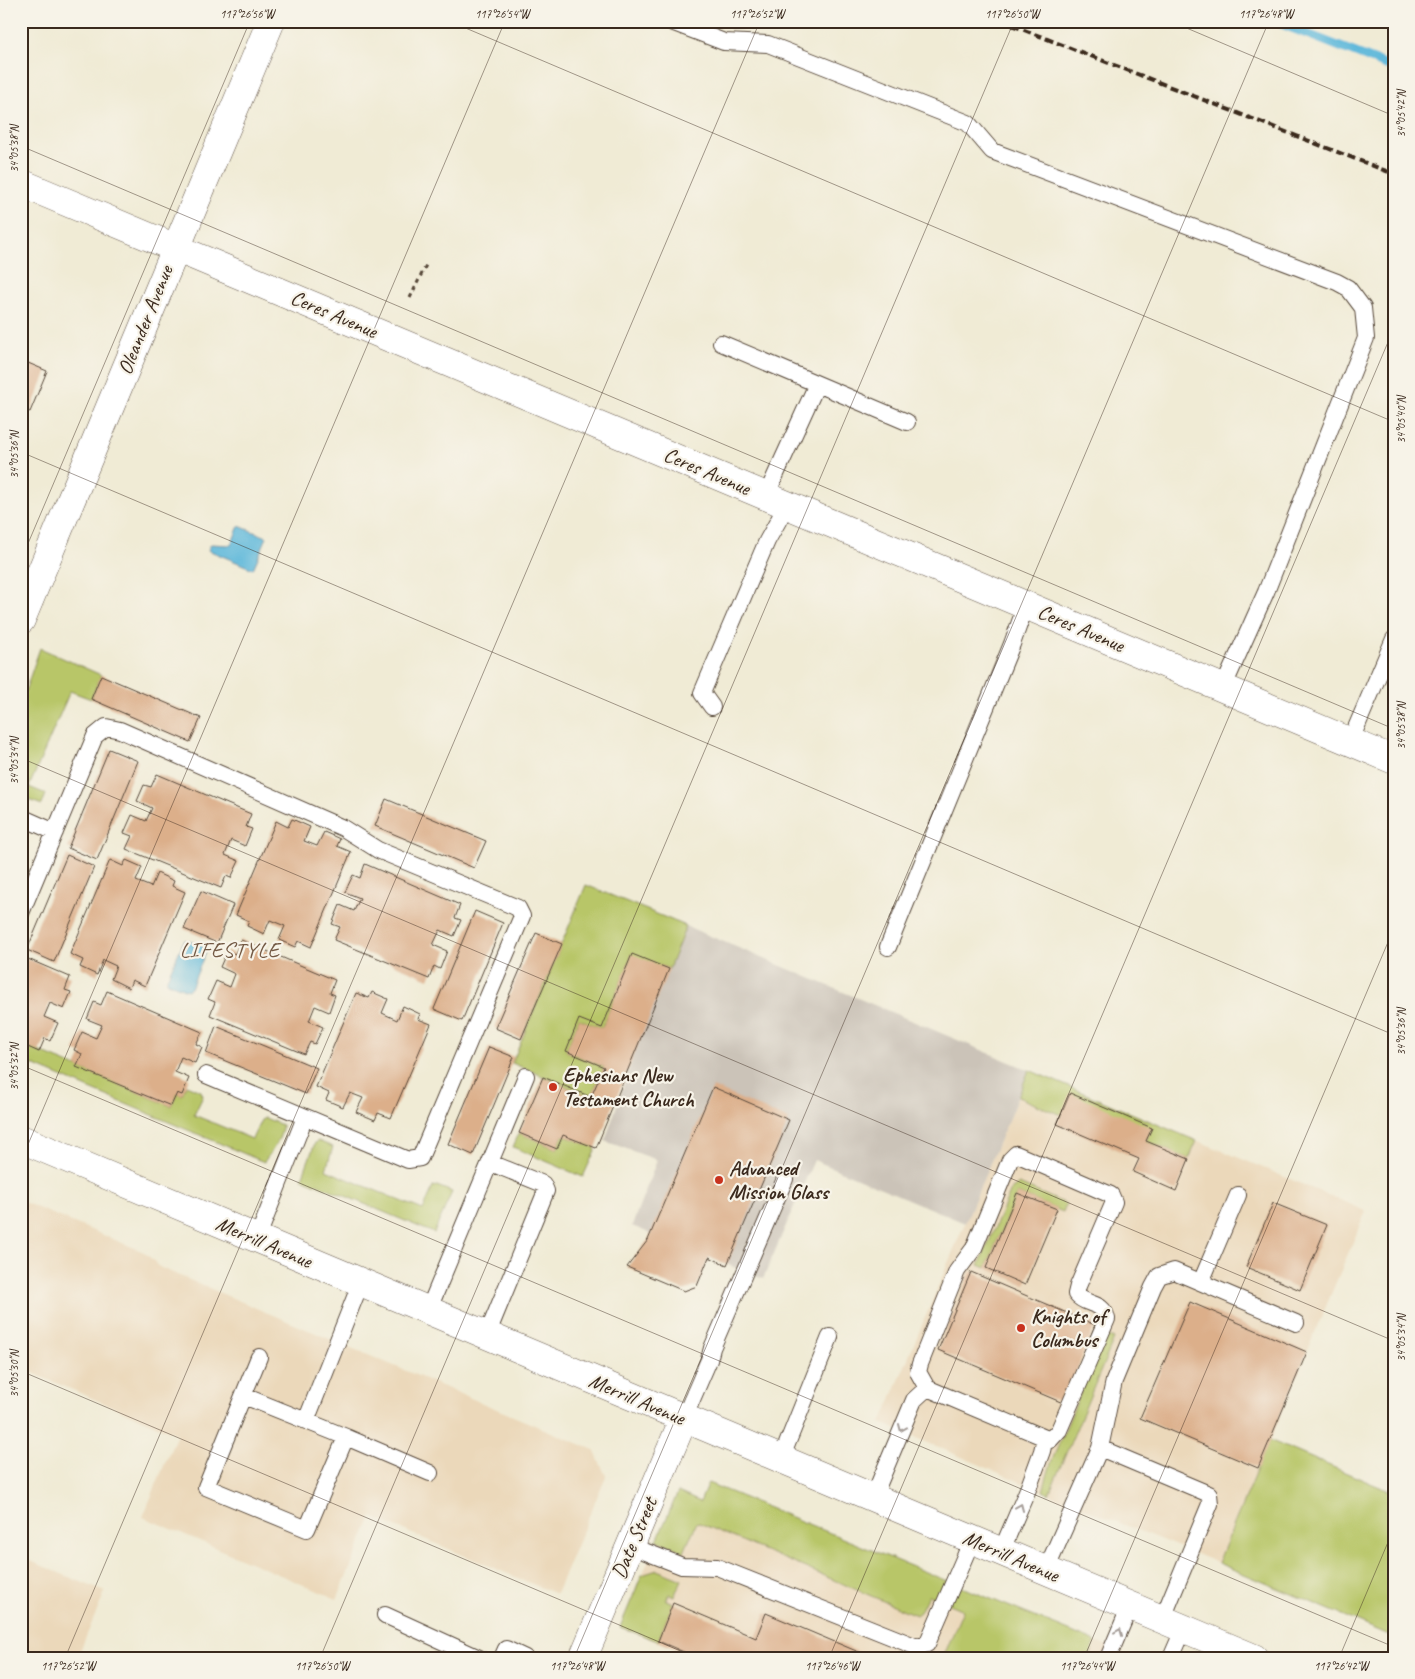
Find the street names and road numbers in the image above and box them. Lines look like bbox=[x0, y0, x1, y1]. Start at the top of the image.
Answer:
street label: Oleander Avenue bbox=[111, 261, 179, 378]
street label: Ceres Avenue bbox=[287, 284, 382, 344]
street label: Ceres Avenue bbox=[660, 441, 755, 501]
street label: Ceres Avenue bbox=[1034, 598, 1129, 658]
street label: Merrill Avenue bbox=[212, 1210, 317, 1274]
street label: Merrill Avenue bbox=[585, 1367, 690, 1431]
street label: Date Street bbox=[605, 1492, 663, 1582]
street label: Merrill Avenue bbox=[959, 1524, 1064, 1588]

